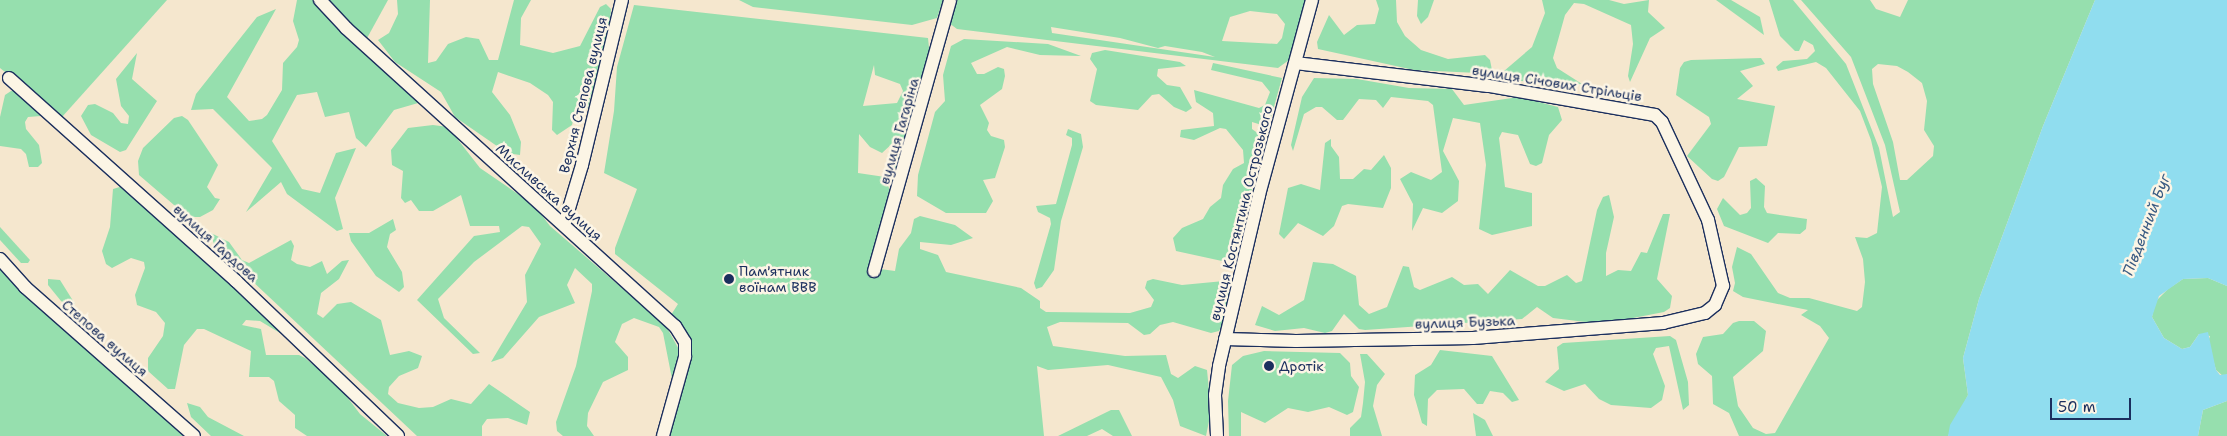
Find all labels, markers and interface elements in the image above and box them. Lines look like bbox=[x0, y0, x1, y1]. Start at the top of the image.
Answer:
street label: Верхня Степова вулиця bbox=[555, 15, 611, 175]
street label: вулиця Січових Стрільців bbox=[1471, 61, 1643, 105]
street label: вулиця Гагаріна bbox=[876, 76, 922, 186]
street label: вулиця Костянтина Острозького bbox=[1206, 104, 1276, 322]
street label: Мисливська вулиця bbox=[492, 140, 606, 244]
water label: Південний Буг bbox=[2119, 172, 2175, 278]
street label: вулиця Гардова bbox=[170, 201, 262, 285]
place label: Пам'ятник воїнам ВВВ bbox=[739, 263, 817, 296]
marker: Пам'ятник воїнам ВВВ bbox=[723, 273, 735, 285]
street label: Степова вулиця bbox=[59, 296, 151, 380]
street label: вулиця Бузька bbox=[1414, 312, 1516, 332]
place label: Дротік bbox=[1279, 358, 1324, 374]
marker: Дротік bbox=[1263, 360, 1275, 372]
scale bar bbox=[2052, 388, 2133, 420]
text: 50 m bbox=[2058, 397, 2096, 417]

